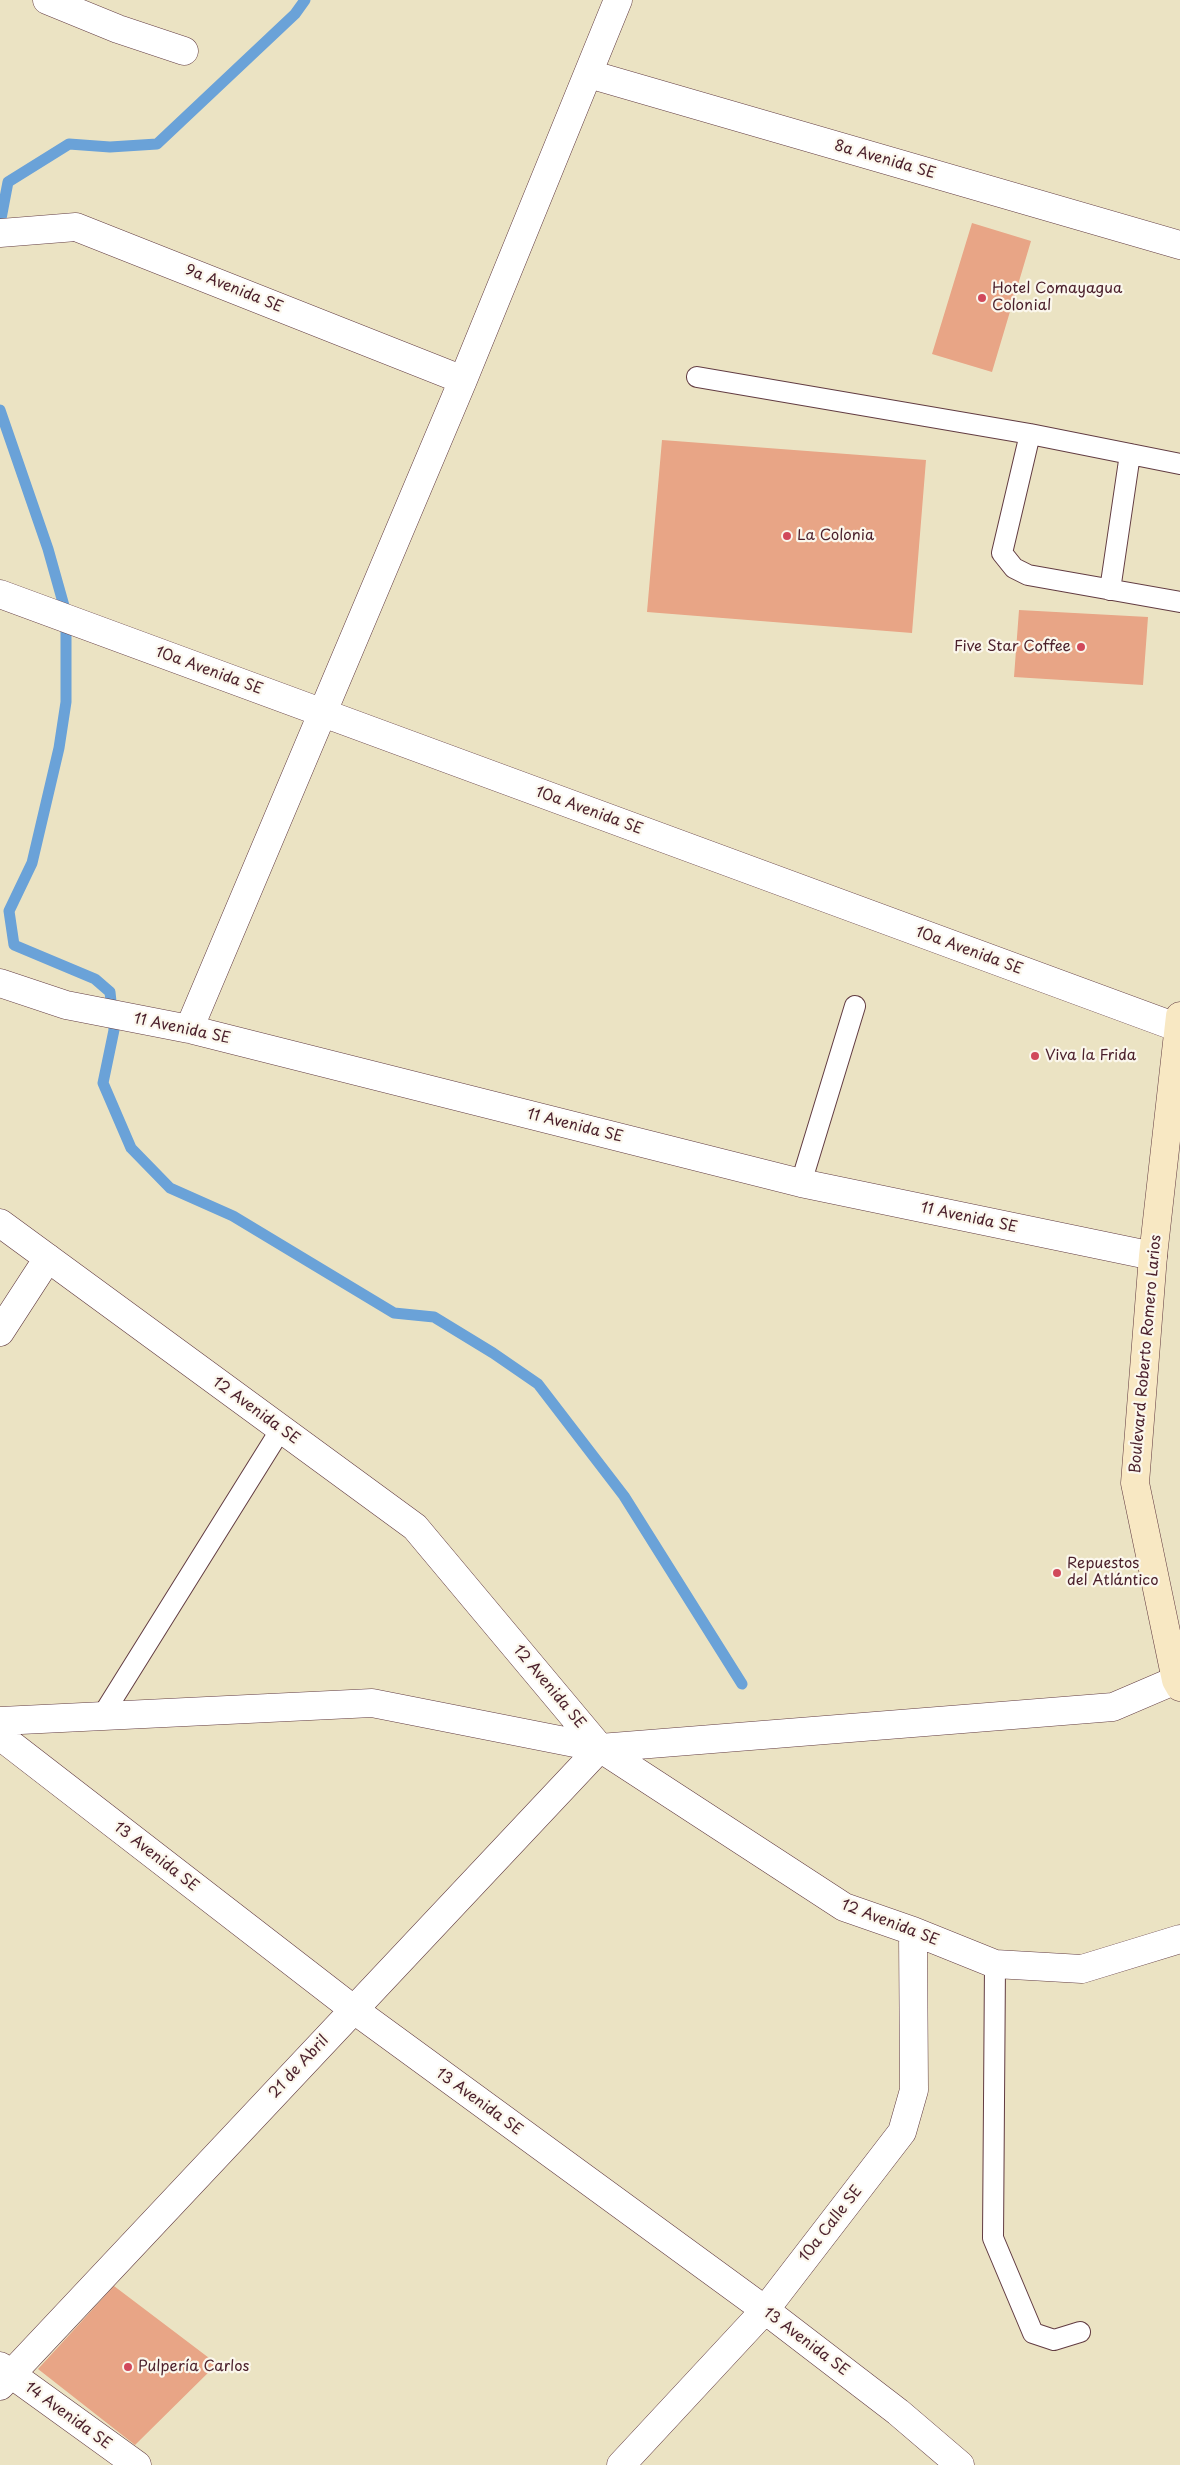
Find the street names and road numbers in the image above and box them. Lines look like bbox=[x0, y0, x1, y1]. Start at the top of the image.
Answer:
street label: 8a Avenida SE bbox=[832, 137, 938, 183]
street label: 9a Avenida SE bbox=[182, 261, 286, 317]
street label: 10a Avenida SE bbox=[153, 643, 265, 699]
street label: 10a Avenida SE bbox=[533, 783, 645, 839]
street label: 10a Avenida SE bbox=[913, 923, 1025, 979]
street label: 11 Avenida SE bbox=[132, 1010, 232, 1048]
street label: 11 Avenida SE bbox=[525, 1105, 625, 1147]
street label: 11 Avenida SE bbox=[919, 1199, 1019, 1237]
street label: Boulevard Roberto Romero Larios bbox=[1127, 1234, 1165, 1474]
street label: 12 Avenida SE bbox=[209, 1373, 303, 1449]
street label: 12 Avenida SE bbox=[509, 1642, 589, 1732]
street label: 13 Avenida SE bbox=[110, 1818, 202, 1896]
street label: 12 Avenida SE bbox=[839, 1896, 941, 1950]
street label: 21 de Abril bbox=[265, 2032, 333, 2102]
street label: 13 Avenida SE bbox=[432, 2065, 526, 2139]
street label: 10a Calle SE bbox=[796, 2182, 866, 2266]
street label: 13 Avenida SE bbox=[760, 2304, 852, 2380]
street label: 14 Avenida SE bbox=[21, 2379, 115, 2453]

